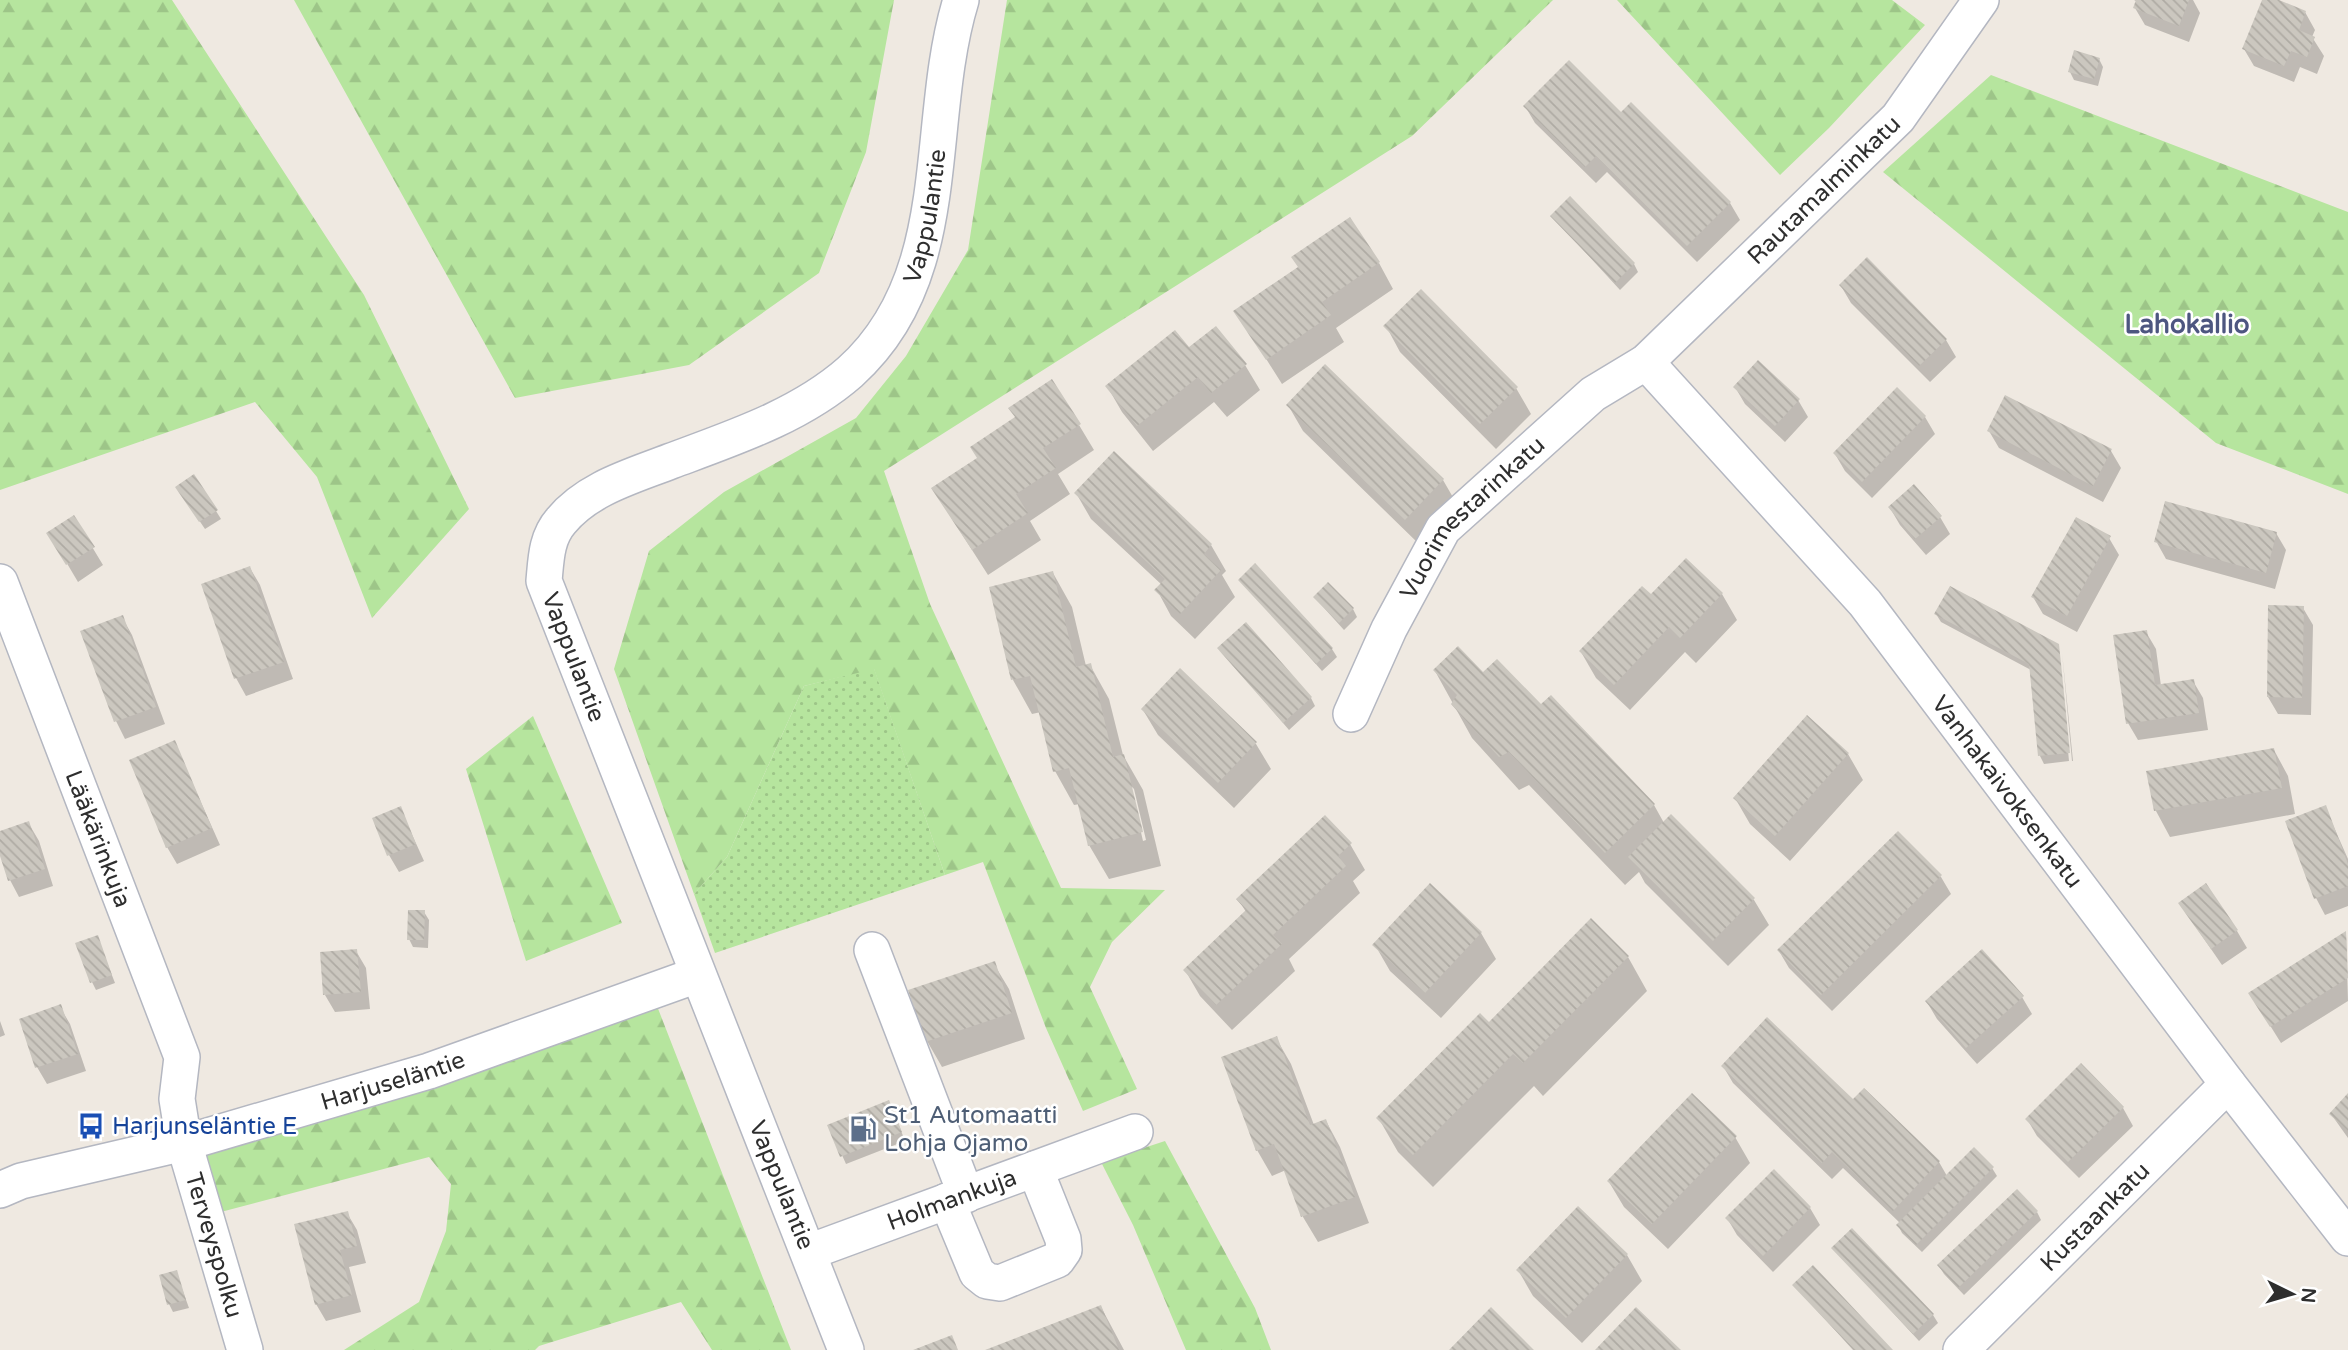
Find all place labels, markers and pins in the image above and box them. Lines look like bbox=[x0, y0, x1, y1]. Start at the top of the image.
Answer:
place label: St1 Automaatti Lohja Ojamo bbox=[884, 1101, 1058, 1158]
bus stop icon: Harjunseläntie E bbox=[76, 1111, 106, 1141]
place label: Harjunseläntie E bbox=[112, 1112, 297, 1141]
fuel station icon: St1 Automaatti Lohja Ojamo bbox=[848, 1114, 878, 1144]

